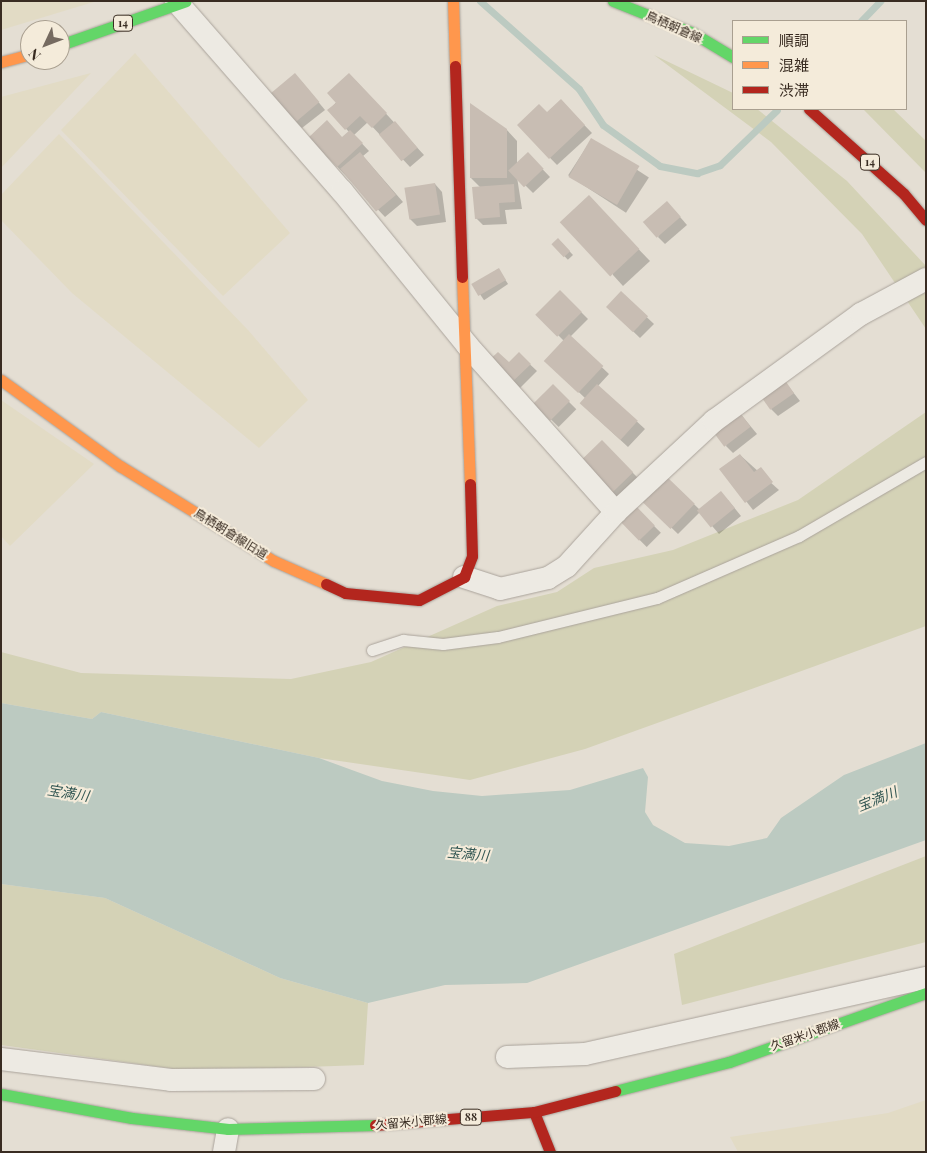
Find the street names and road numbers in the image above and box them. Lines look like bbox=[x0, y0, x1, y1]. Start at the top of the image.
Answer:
street label: 鳥栖朝倉線 bbox=[644, 8, 704, 46]
road number: 14 bbox=[112, 14, 134, 32]
road number: 14 bbox=[859, 154, 881, 170]
street label: 鳥栖朝倉線旧道 bbox=[192, 506, 270, 562]
street label: 久留米小郡線 bbox=[769, 1016, 841, 1054]
road number: 88 bbox=[460, 1108, 482, 1126]
street label: 久留米小郡線 bbox=[375, 1112, 447, 1132]

